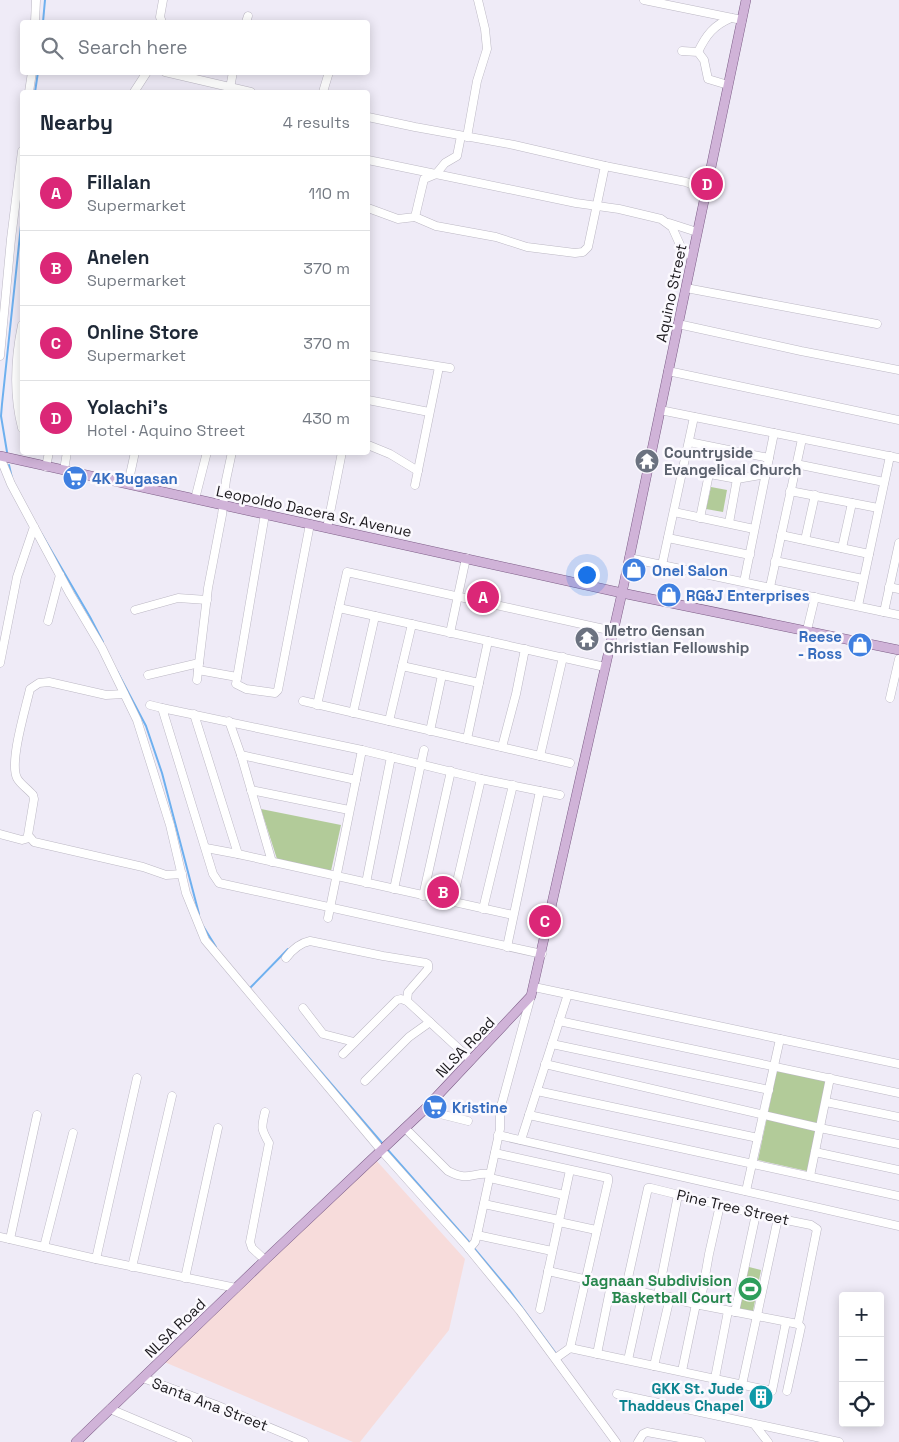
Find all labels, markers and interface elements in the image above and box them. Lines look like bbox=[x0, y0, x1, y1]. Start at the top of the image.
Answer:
search box bbox=[20, 20, 370, 75]
icon: search bbox=[38, 34, 66, 62]
text: Search here bbox=[78, 35, 188, 60]
text: Nearby bbox=[40, 109, 113, 136]
text: 4 results bbox=[283, 112, 350, 133]
pin: D bbox=[691, 165, 723, 203]
text: Fillalan bbox=[87, 170, 151, 195]
text: A bbox=[51, 183, 61, 204]
text: 110 m bbox=[308, 183, 350, 204]
text: Supermarket bbox=[87, 195, 186, 216]
street label: Aquino Street bbox=[651, 242, 691, 344]
text: Anelen bbox=[87, 245, 149, 270]
text: B bbox=[51, 258, 61, 279]
text: 370 m bbox=[303, 258, 350, 279]
text: Supermarket bbox=[87, 270, 186, 291]
text: Online Store bbox=[87, 320, 199, 345]
text: C bbox=[51, 333, 61, 354]
text: 370 m bbox=[303, 333, 350, 354]
text: Supermarket bbox=[87, 345, 186, 366]
text: Yolachi's bbox=[87, 395, 168, 420]
text: D bbox=[51, 408, 61, 429]
text: 430 m bbox=[302, 408, 350, 429]
text: Hotel · Aquino Street bbox=[87, 420, 245, 441]
place label: Countryside Evangelical Church bbox=[664, 443, 801, 479]
temple icon: Countryside Evangelical Church bbox=[634, 448, 660, 474]
supermarket icon: 4K Bugasan bbox=[62, 465, 88, 491]
place label: 4K Bugasan bbox=[92, 469, 178, 488]
street label: Leopoldo Dacera Sr. Avenue bbox=[214, 481, 414, 541]
shop icon: Onel Salon bbox=[621, 557, 647, 583]
place label: Onel Salon bbox=[652, 561, 728, 580]
your location bbox=[574, 562, 600, 588]
pin: A bbox=[467, 578, 499, 616]
shop icon: RG&J Enterprises bbox=[656, 582, 682, 608]
place label: RG&J Enterprises bbox=[686, 586, 810, 605]
place label: Metro Gensan Christian Fellowship bbox=[604, 621, 749, 657]
temple icon: Metro Gensan Christian Fellowship bbox=[574, 626, 600, 652]
place label: Reese - Ross bbox=[798, 627, 842, 663]
shop icon: Reese - Ross bbox=[847, 632, 873, 658]
pin: B bbox=[427, 873, 459, 911]
pin: C bbox=[529, 902, 561, 940]
street label: NLSA Road bbox=[431, 1013, 499, 1081]
supermarket icon: Kristine bbox=[422, 1094, 448, 1120]
place label: Kristine bbox=[452, 1098, 508, 1117]
street label: Pine Tree Street bbox=[675, 1185, 791, 1229]
place label: Jagnaan Subdivision Basketball Court bbox=[582, 1271, 732, 1307]
sports icon: Jagnaan Subdivision Basketball Court bbox=[737, 1276, 763, 1302]
map controls bbox=[839, 1292, 884, 1427]
button: + bbox=[839, 1292, 884, 1337]
street label: NLSA Road bbox=[141, 1294, 209, 1362]
button: − bbox=[839, 1337, 884, 1382]
street label: Santa Ana Street bbox=[149, 1373, 271, 1435]
place label: GKK St. Jude Thaddeus Chapel bbox=[619, 1379, 744, 1415]
button: locate bbox=[839, 1382, 884, 1427]
building icon: GKK St. Jude Thaddeus Chapel bbox=[748, 1384, 774, 1410]

